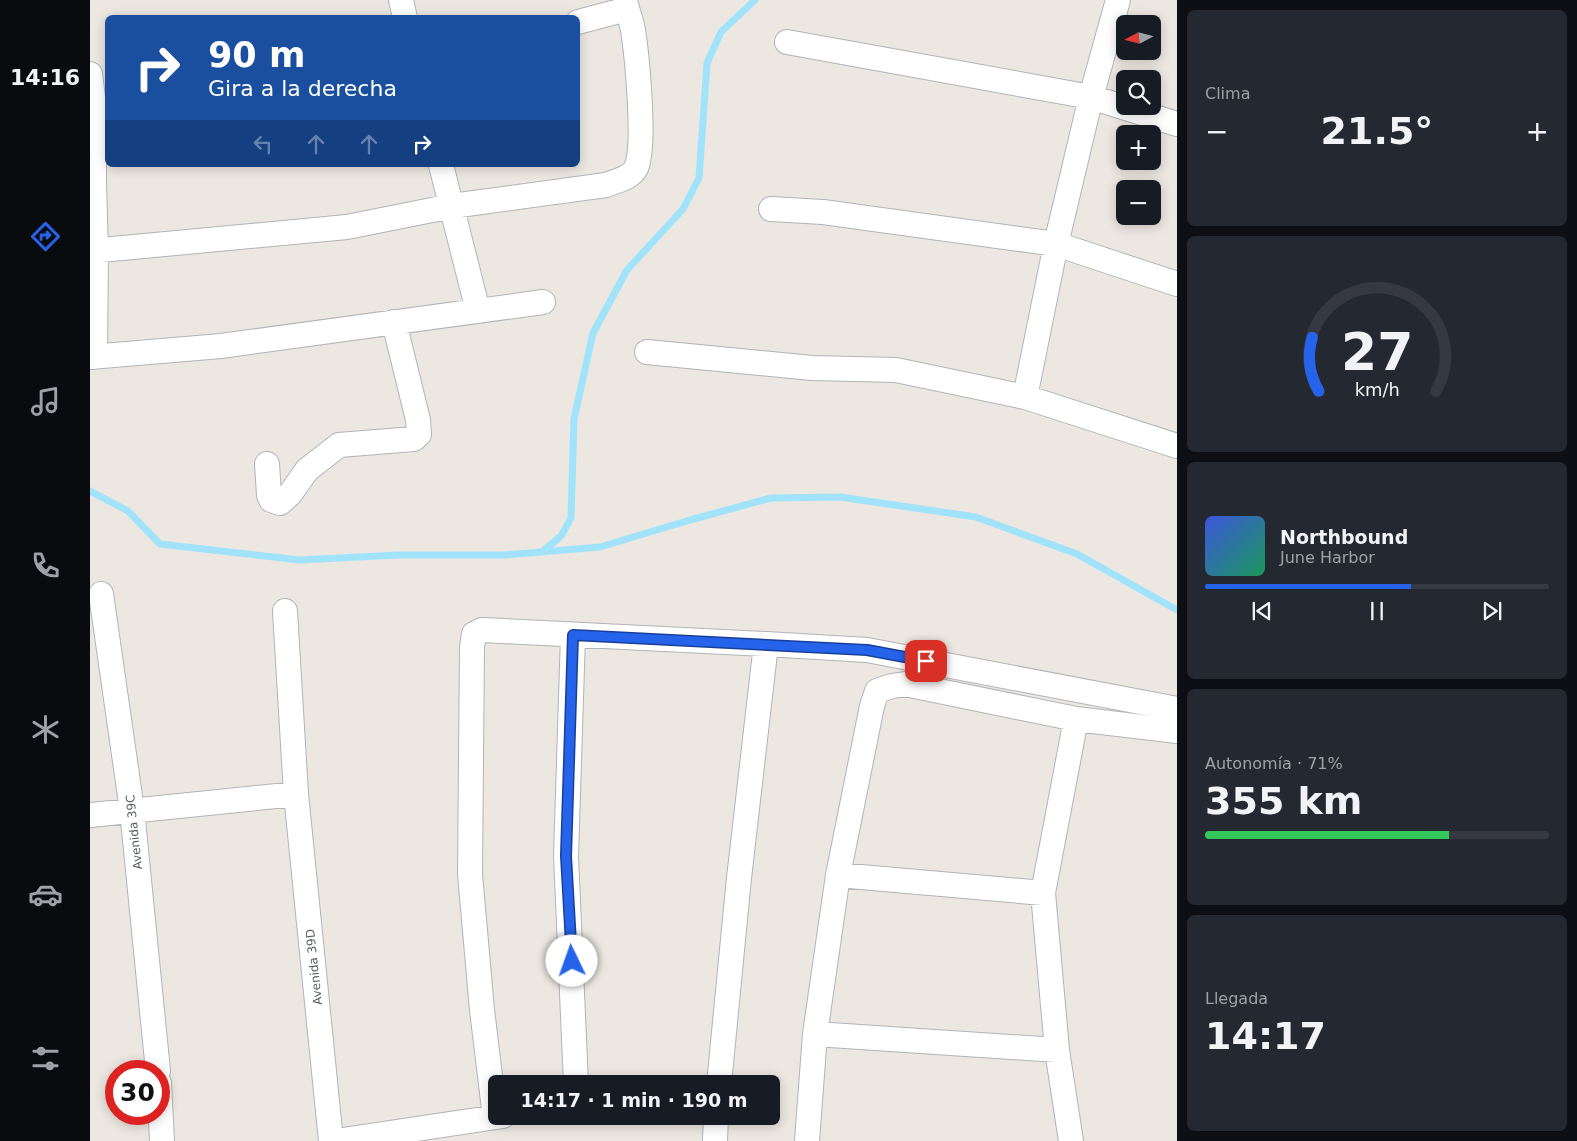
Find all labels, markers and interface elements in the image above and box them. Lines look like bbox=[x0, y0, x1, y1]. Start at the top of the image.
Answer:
north arrow bbox=[1116, 15, 1161, 60]
map controls bbox=[1116, 15, 1161, 225]
icon: right bbox=[125, 35, 190, 100]
text: 90 m bbox=[208, 35, 305, 75]
text: 14:16 bbox=[10, 65, 80, 90]
button: search bbox=[1116, 70, 1161, 115]
text: Gira a la derecha bbox=[208, 76, 397, 101]
text: Clima bbox=[1205, 84, 1250, 103]
text: 21.5° bbox=[1321, 109, 1433, 153]
text: − bbox=[1205, 115, 1228, 148]
text: + bbox=[1526, 115, 1549, 148]
button: + bbox=[1116, 125, 1161, 170]
icon: left bbox=[249, 130, 277, 158]
icon: ahead bbox=[302, 130, 330, 158]
icon: ahead bbox=[355, 130, 383, 158]
icon: right bbox=[408, 130, 436, 158]
button: − bbox=[1116, 180, 1161, 225]
icon: directions bbox=[28, 219, 63, 254]
text: 27 bbox=[1341, 322, 1413, 382]
text: km/h bbox=[1354, 379, 1400, 400]
icon: music bbox=[28, 384, 63, 419]
text: Northbound bbox=[1280, 526, 1408, 548]
icon: phone bbox=[28, 548, 63, 583]
text: June Harbor bbox=[1280, 548, 1375, 567]
icon: previous bbox=[1248, 597, 1276, 625]
icon: pause bbox=[1363, 597, 1391, 625]
icon: next bbox=[1478, 597, 1506, 625]
pin bbox=[905, 640, 947, 682]
icon: arrive bbox=[912, 647, 940, 675]
icon: climate bbox=[28, 712, 63, 747]
text: Autonomía · 71% bbox=[1205, 754, 1343, 773]
text: 355 km bbox=[1205, 779, 1362, 823]
street label: Avenida 39C bbox=[123, 794, 145, 870]
icon: car bbox=[28, 877, 63, 912]
street label: Avenida 39D bbox=[303, 928, 325, 1006]
position arrow bbox=[545, 934, 597, 986]
text: Llegada bbox=[1205, 989, 1268, 1008]
text: 14:17 bbox=[1205, 1014, 1326, 1058]
icon: filters bbox=[28, 1041, 63, 1076]
speed limit sign: 30 bbox=[105, 1060, 170, 1125]
text: 14:17 · 1 min · 190 m bbox=[520, 1089, 748, 1111]

